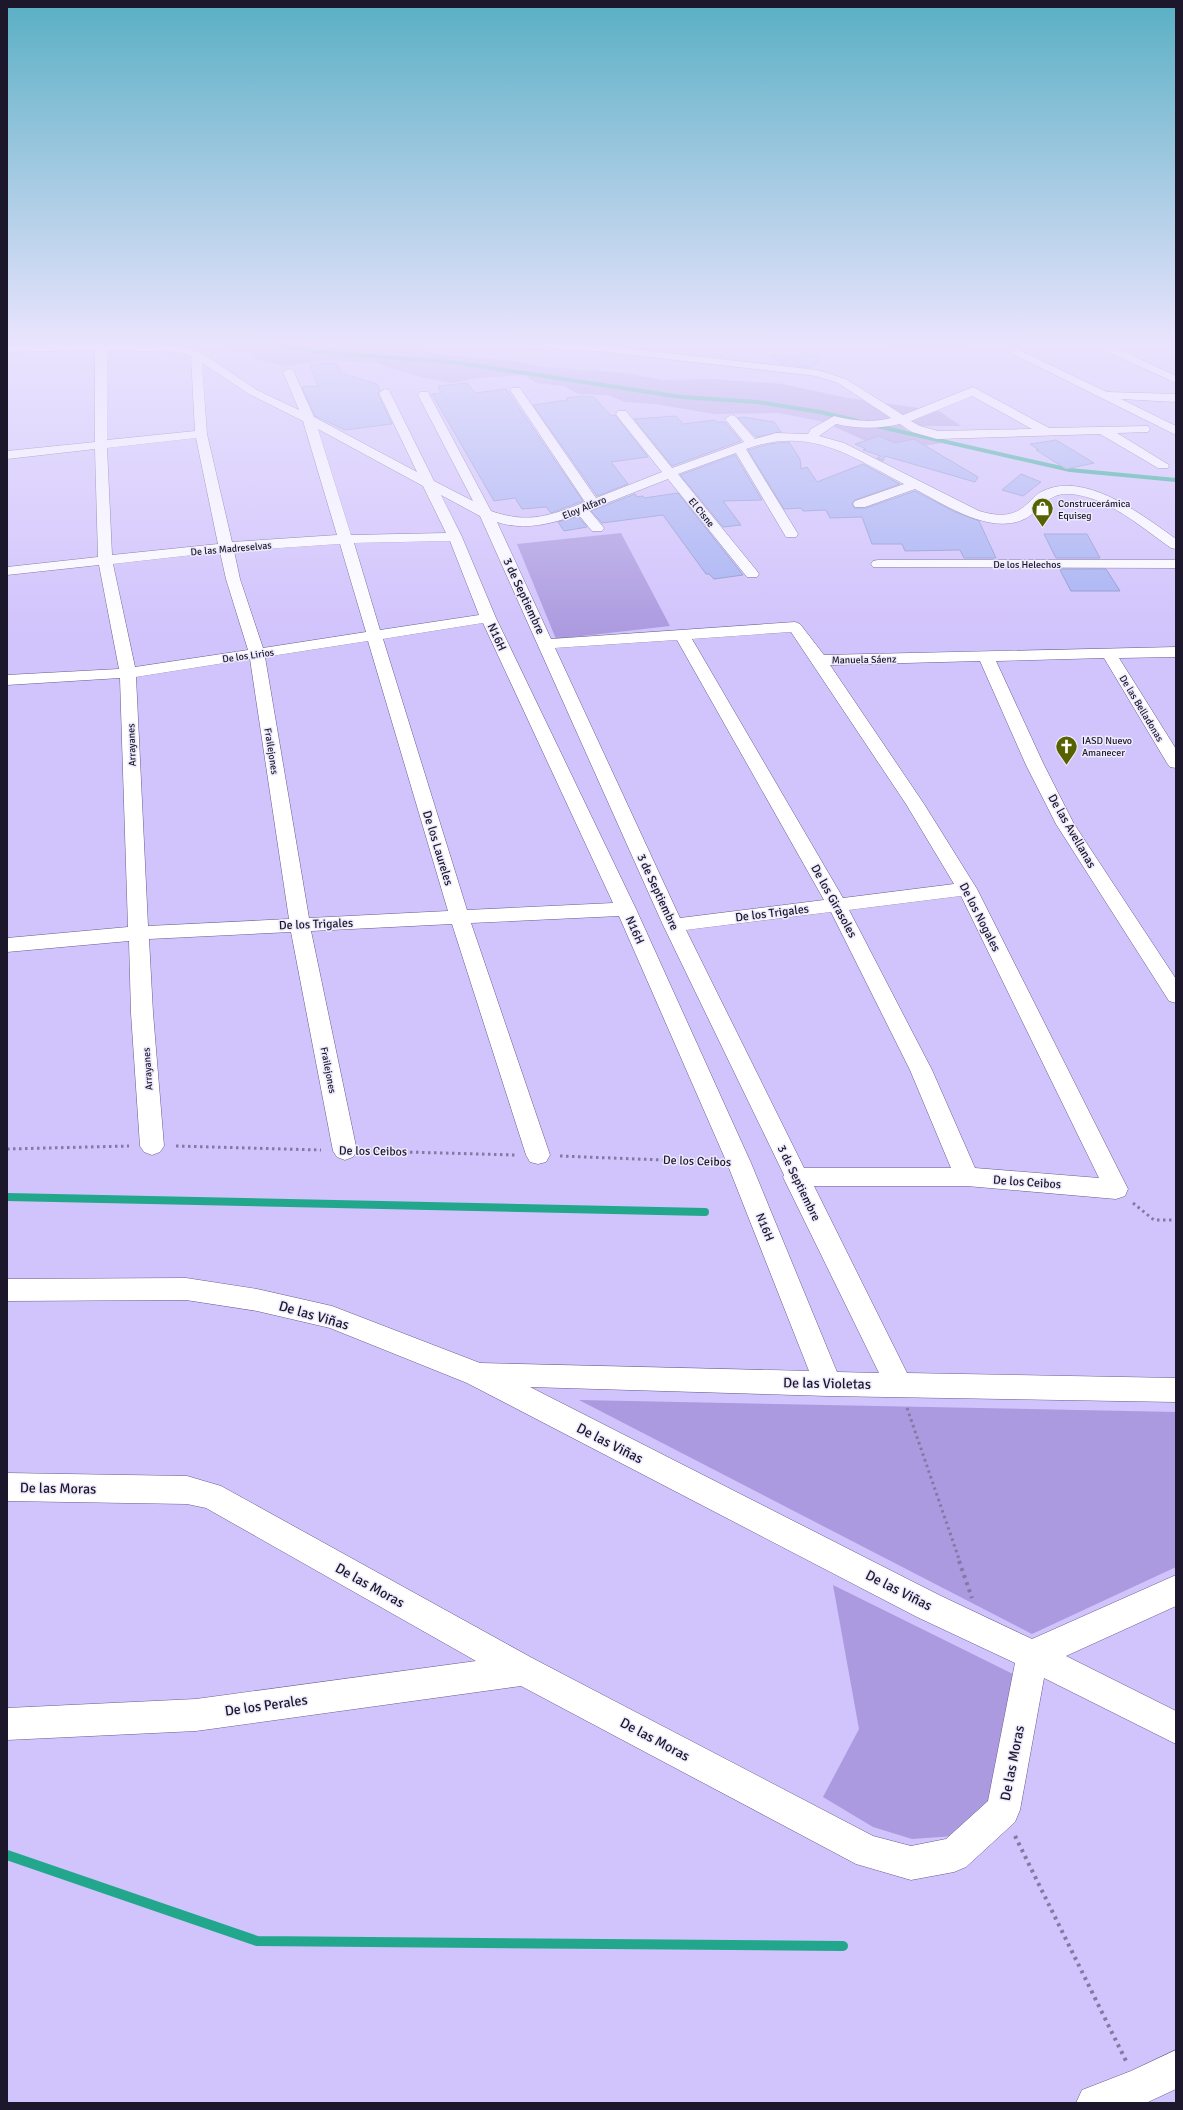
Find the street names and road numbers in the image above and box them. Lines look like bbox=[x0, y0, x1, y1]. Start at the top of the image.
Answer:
street label: Eloy Alfaro bbox=[561, 494, 608, 522]
street label: El Cisne bbox=[686, 495, 717, 530]
street label: De las Madreselvas bbox=[190, 539, 273, 559]
street label: 3 de Septiembre bbox=[499, 556, 548, 637]
street label: De los Helechos bbox=[993, 559, 1061, 571]
street label: N16H bbox=[484, 621, 510, 654]
street label: De los Lirios bbox=[221, 646, 275, 666]
street label: Manuela Sáenz bbox=[832, 653, 897, 667]
street label: De las Belladonas bbox=[1117, 673, 1166, 745]
street label: Arrayanes bbox=[125, 723, 139, 767]
street label: Frailejones bbox=[261, 727, 281, 776]
street label: De las Avellanas bbox=[1044, 791, 1099, 871]
street label: De los Laureles bbox=[419, 809, 456, 887]
street label: 3 de Septiembre bbox=[633, 852, 682, 933]
street label: De los Girasoles bbox=[807, 862, 860, 941]
street label: De los Nogales bbox=[956, 880, 1003, 954]
street label: De los Trigales bbox=[734, 902, 810, 925]
street label: N16H bbox=[622, 914, 647, 947]
street label: De los Trigales bbox=[279, 916, 353, 933]
street label: Frailejones bbox=[318, 1046, 339, 1095]
street label: Arrayanes bbox=[140, 1047, 155, 1091]
street label: De los Ceibos bbox=[339, 1143, 407, 1160]
street label: 3 de Septiembre bbox=[774, 1143, 823, 1224]
street label: De los Ceibos bbox=[663, 1153, 731, 1170]
street label: De los Ceibos bbox=[992, 1173, 1062, 1192]
street label: N16H bbox=[752, 1211, 777, 1244]
street label: De las Viñas bbox=[277, 1297, 351, 1334]
street label: De las Violetas bbox=[783, 1374, 871, 1393]
street label: De las Viñas bbox=[574, 1419, 646, 1467]
street label: De las Moras bbox=[20, 1479, 96, 1498]
street label: De las Moras bbox=[332, 1559, 407, 1611]
street label: De las Viñas bbox=[863, 1566, 935, 1614]
street label: De los Perales bbox=[224, 1691, 309, 1720]
street label: De las Moras bbox=[617, 1714, 693, 1765]
street label: De las Moras bbox=[997, 1724, 1028, 1802]

